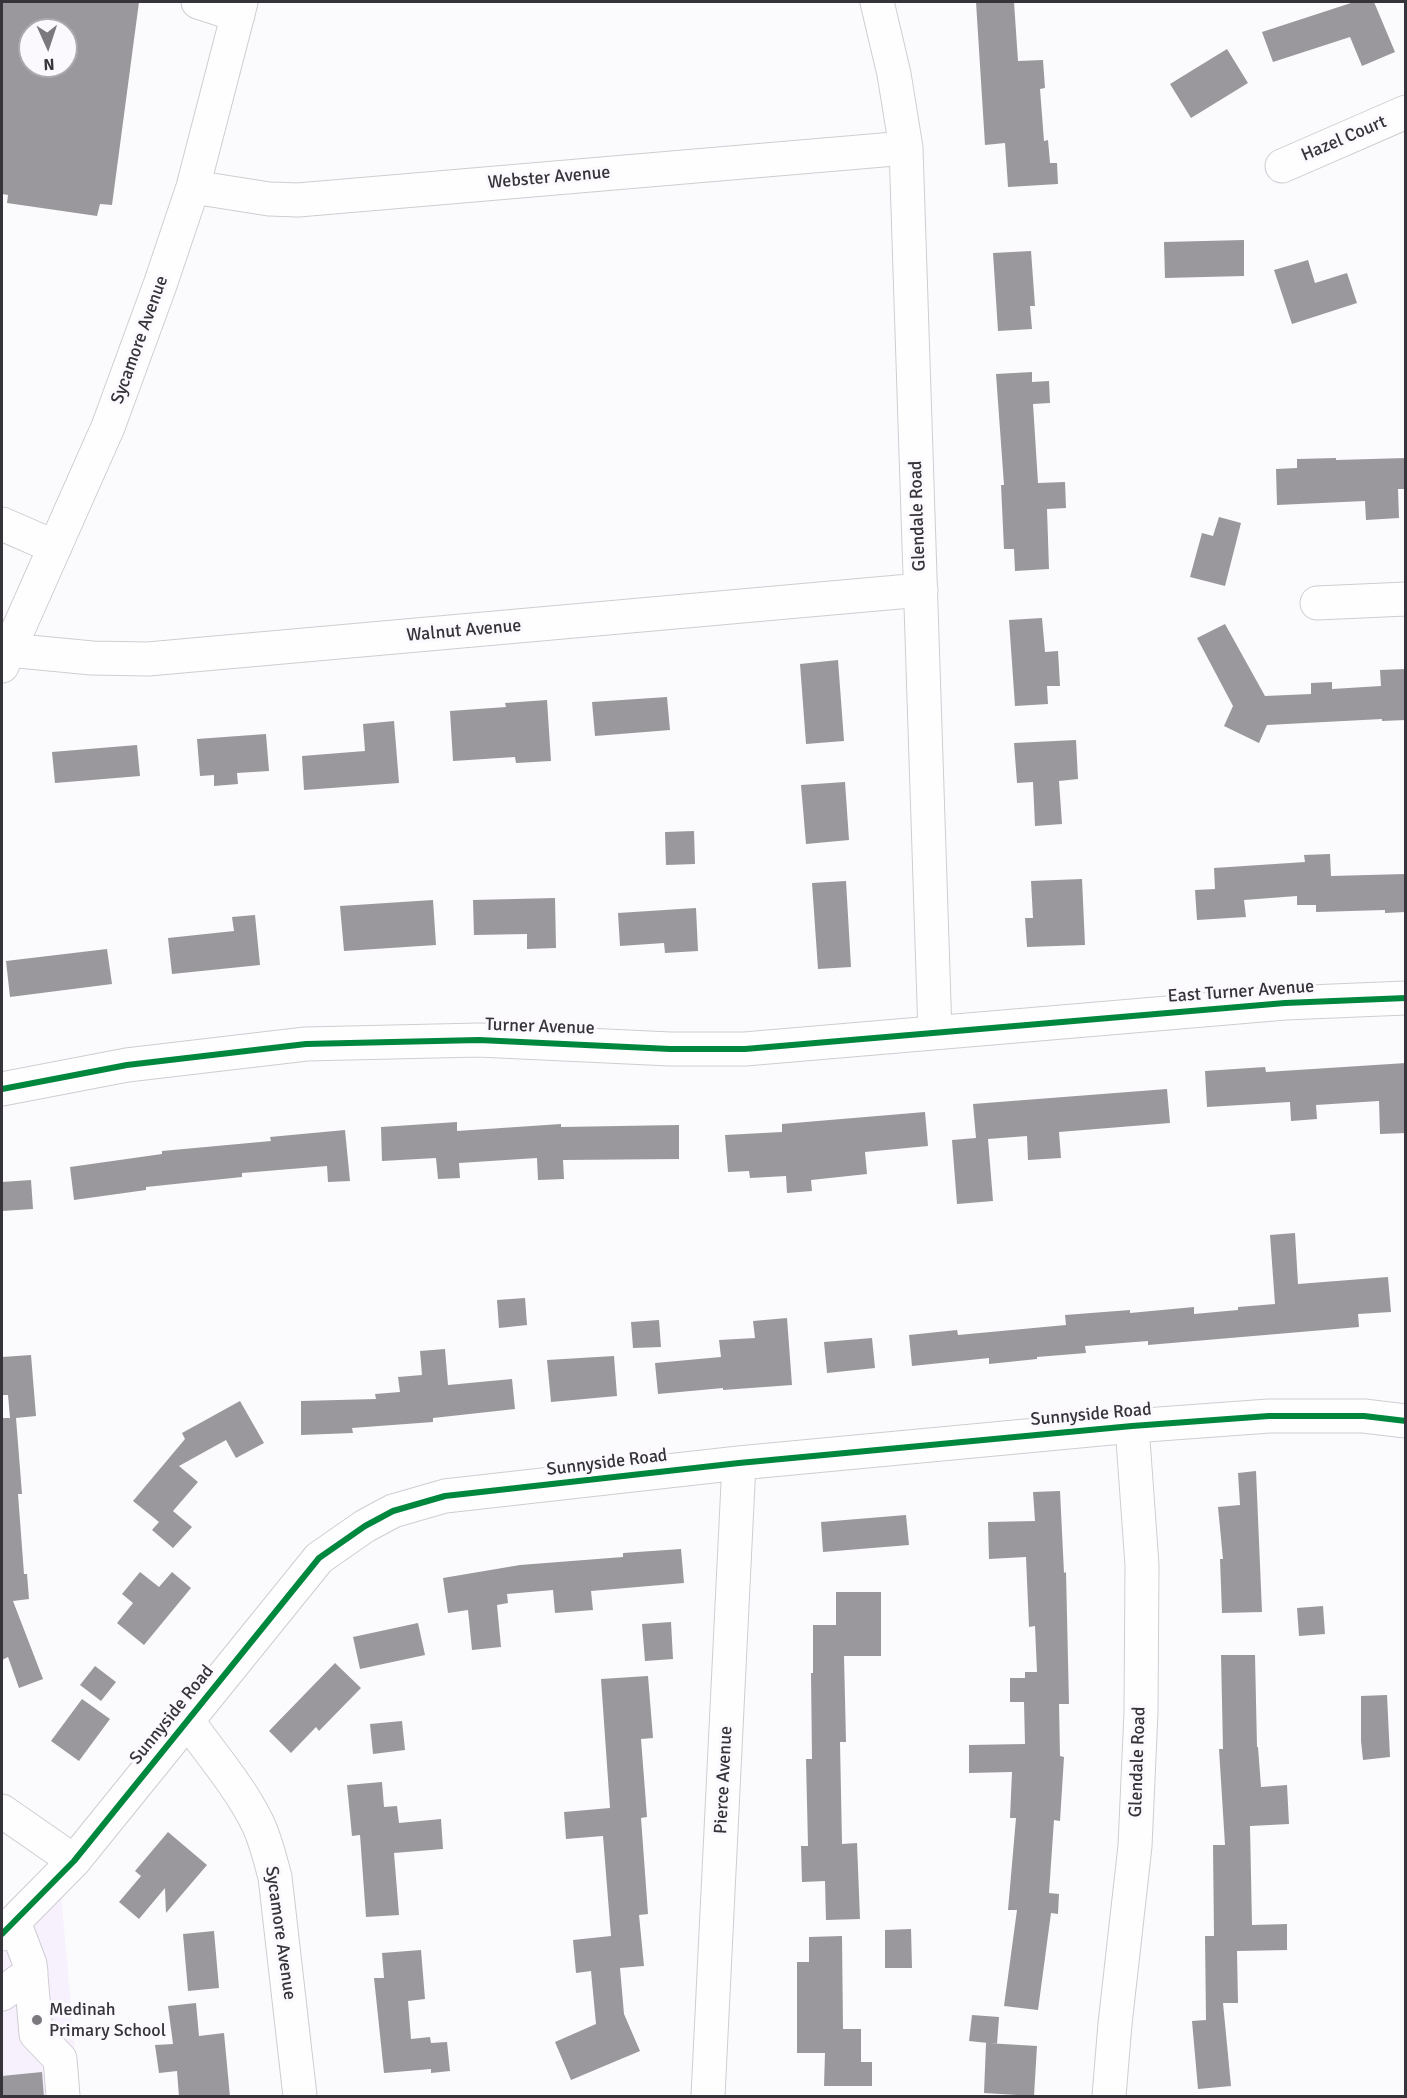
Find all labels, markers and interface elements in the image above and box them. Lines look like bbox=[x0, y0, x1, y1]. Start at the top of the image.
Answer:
north arrow bbox=[18, 18, 78, 78]
text: N bbox=[43, 54, 55, 74]
street label: Hazel Court bbox=[1298, 111, 1390, 167]
street label: Webster Avenue bbox=[487, 162, 611, 194]
street label: Sycamore Avenue bbox=[107, 273, 173, 407]
street label: Glendale Road bbox=[905, 460, 931, 572]
street label: Walnut Avenue bbox=[406, 615, 522, 647]
street label: East Turner Avenue bbox=[1167, 976, 1315, 1008]
street label: Turner Avenue bbox=[485, 1014, 595, 1040]
street label: Sunnyside Road bbox=[1030, 1399, 1152, 1431]
street label: Sunnyside Road bbox=[545, 1445, 669, 1481]
street label: Sunnyside Road bbox=[125, 1661, 219, 1769]
street label: Glendale Road bbox=[1125, 1706, 1151, 1818]
street label: Pierce Avenue bbox=[710, 1725, 738, 1835]
street label: Sycamore Avenue bbox=[260, 1865, 300, 2001]
place label: Medinah Primary School bbox=[49, 1999, 166, 2042]
marker: Medinah Primary School bbox=[30, 2013, 44, 2027]

